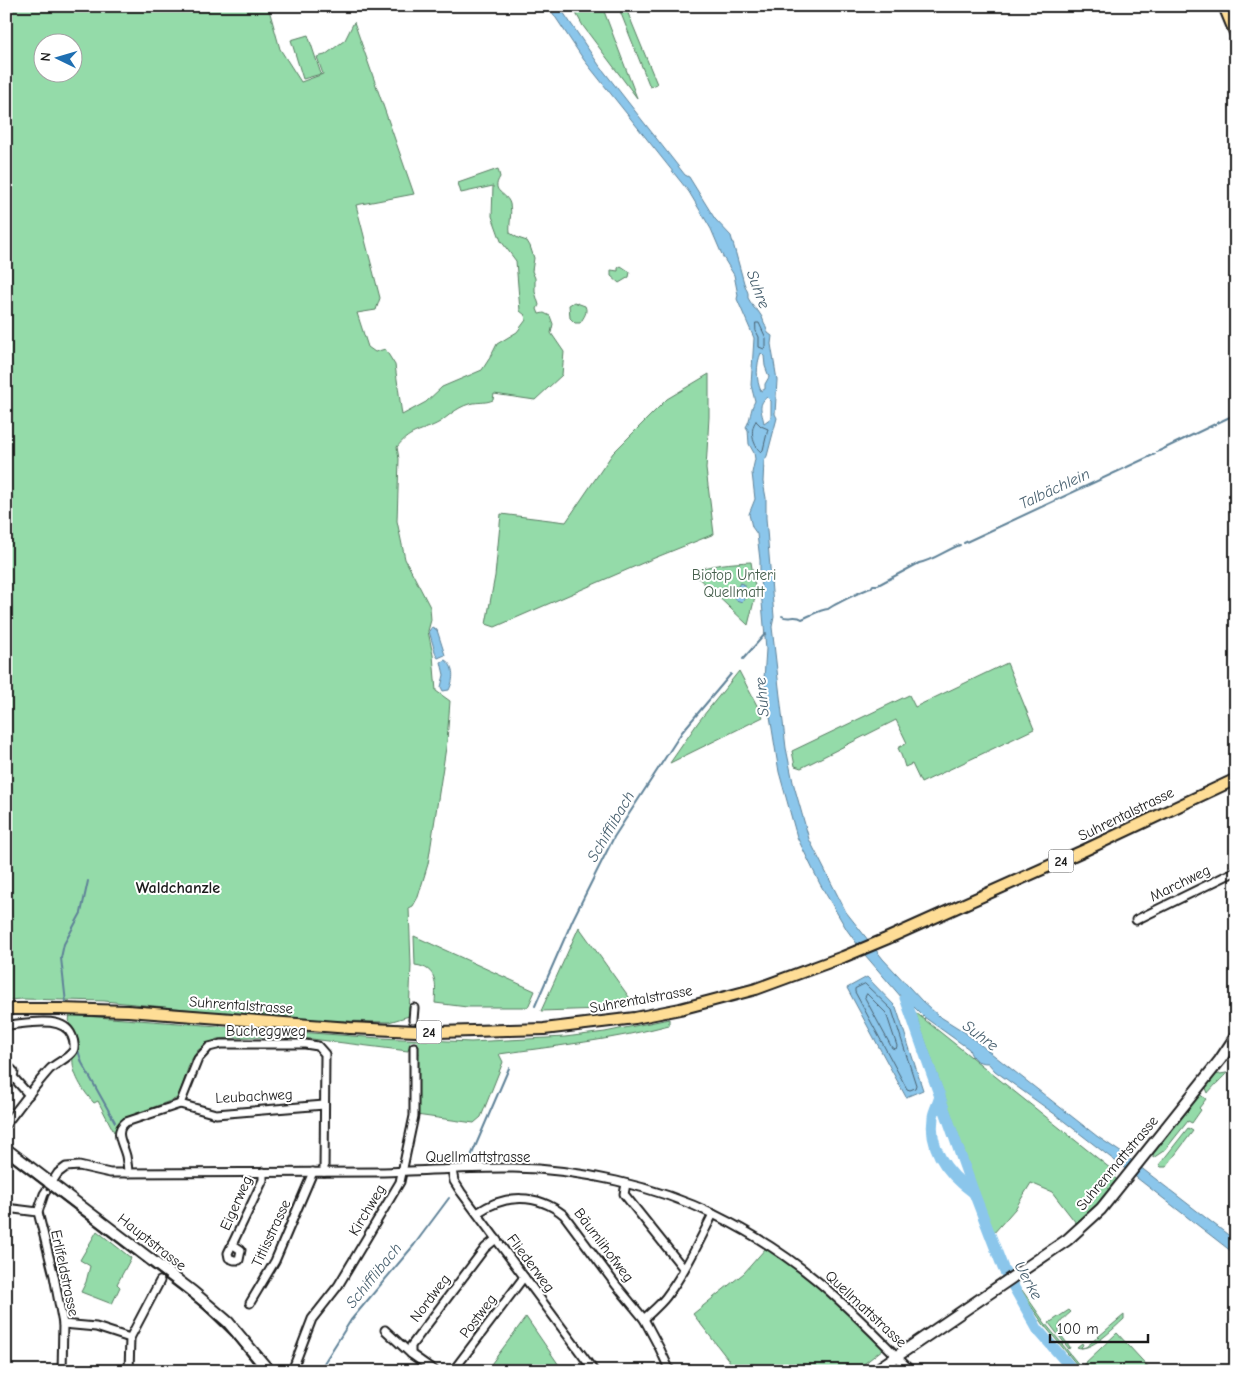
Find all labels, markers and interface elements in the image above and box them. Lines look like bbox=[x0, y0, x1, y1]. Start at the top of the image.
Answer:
north arrow bbox=[32, 32, 82, 82]
text: N bbox=[37, 52, 54, 62]
water label: Suhre bbox=[743, 268, 773, 311]
water label: Talbächlein bbox=[1016, 465, 1093, 513]
park label: Biotop Unteri Quellmatt bbox=[692, 566, 776, 601]
water label: Suhre bbox=[751, 676, 773, 717]
street label: Suhrentalstrasse bbox=[1075, 783, 1177, 845]
water label: Schifflibach bbox=[583, 788, 638, 865]
road number: 24 bbox=[1048, 849, 1074, 872]
street label: Marchweg bbox=[1147, 861, 1213, 905]
district label: Waldchanzle bbox=[136, 879, 220, 897]
street label: Suhrentalstrasse bbox=[588, 981, 694, 1017]
street label: Suhrentalstrasse bbox=[188, 992, 294, 1018]
water label: Suhre bbox=[959, 1017, 1002, 1055]
road number: 24 bbox=[416, 1020, 442, 1044]
street label: Bucheggweg bbox=[226, 1022, 306, 1040]
street label: Leubachweg bbox=[215, 1085, 293, 1107]
street label: Suhrenmattstrasse bbox=[1072, 1112, 1162, 1214]
street label: Quellmattstrasse bbox=[426, 1148, 531, 1166]
street label: Eigerweg bbox=[216, 1173, 256, 1233]
street label: Kirchweg bbox=[345, 1181, 389, 1239]
street label: Titlisstrasse bbox=[248, 1196, 295, 1270]
street label: Bäumlihofweg bbox=[570, 1204, 638, 1286]
street label: Hauptstrasse bbox=[114, 1210, 190, 1275]
street label: Erlifeldstrasse bbox=[47, 1228, 83, 1319]
street label: Fliederweg bbox=[503, 1230, 559, 1296]
water label: Schifflibach bbox=[342, 1239, 405, 1312]
water label: Uerke bbox=[1010, 1258, 1046, 1303]
street label: Quellmattstrasse bbox=[821, 1267, 911, 1352]
street label: Nordweg bbox=[406, 1270, 454, 1326]
street label: Postweg bbox=[456, 1290, 500, 1342]
scale bar bbox=[1050, 1312, 1147, 1344]
text: 100 m bbox=[1057, 1320, 1099, 1338]

